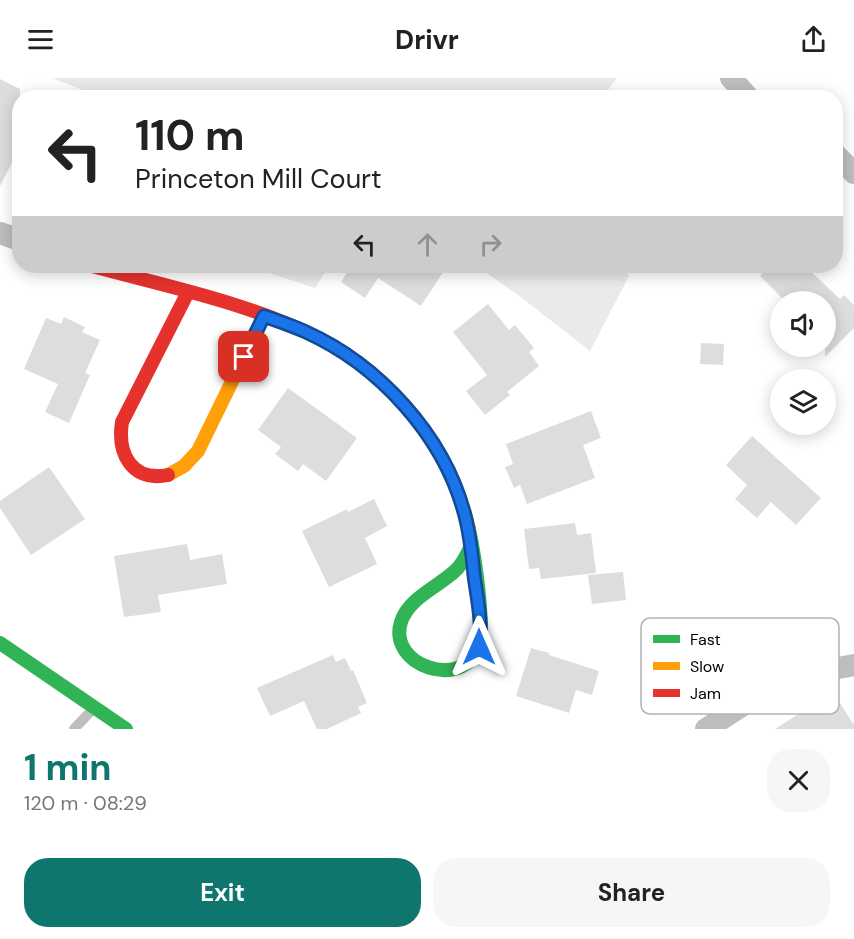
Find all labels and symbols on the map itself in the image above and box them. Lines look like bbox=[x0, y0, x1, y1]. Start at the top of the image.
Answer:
pin bbox=[218, 331, 269, 382]
position arrow bbox=[447, 615, 511, 679]
legend bbox=[641, 618, 839, 714]
text: Fast bbox=[690, 629, 721, 650]
text: Slow bbox=[690, 656, 724, 677]
text: Jam bbox=[690, 683, 721, 704]

